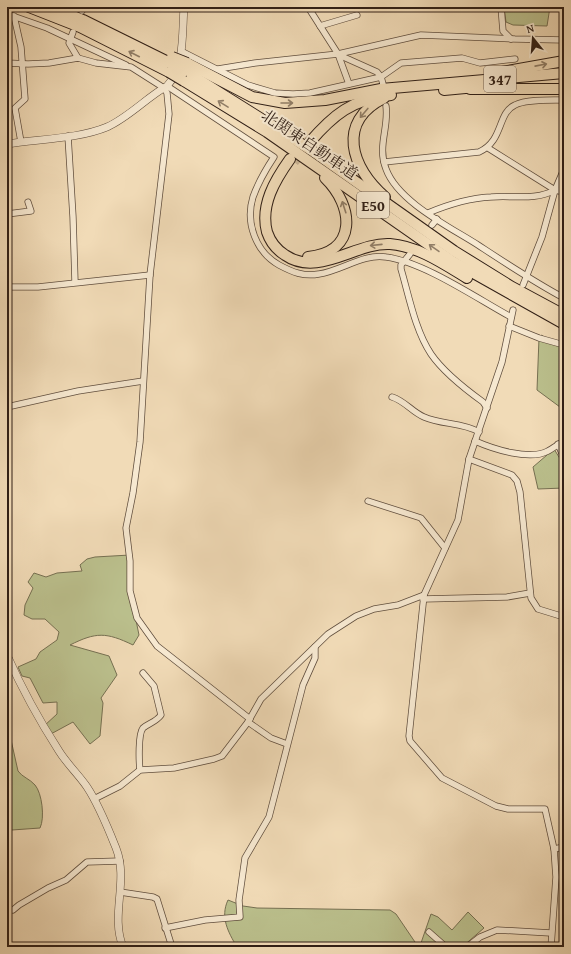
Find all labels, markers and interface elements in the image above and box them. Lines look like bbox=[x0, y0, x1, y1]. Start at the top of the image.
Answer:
north arrow bbox=[513, 18, 553, 58]
text: N bbox=[524, 20, 537, 37]
one-way arrow bbox=[129, 50, 141, 57]
one-way arrow bbox=[534, 61, 547, 69]
road number: 347 bbox=[484, 66, 516, 92]
one-way arrow bbox=[217, 99, 229, 107]
one-way arrow bbox=[280, 99, 293, 107]
street label: 北関東自動車道 bbox=[257, 103, 363, 185]
one-way arrow bbox=[360, 108, 369, 119]
road number: E50 bbox=[357, 192, 389, 218]
one-way arrow bbox=[340, 200, 347, 213]
one-way arrow bbox=[370, 241, 383, 249]
one-way arrow bbox=[429, 244, 440, 252]

